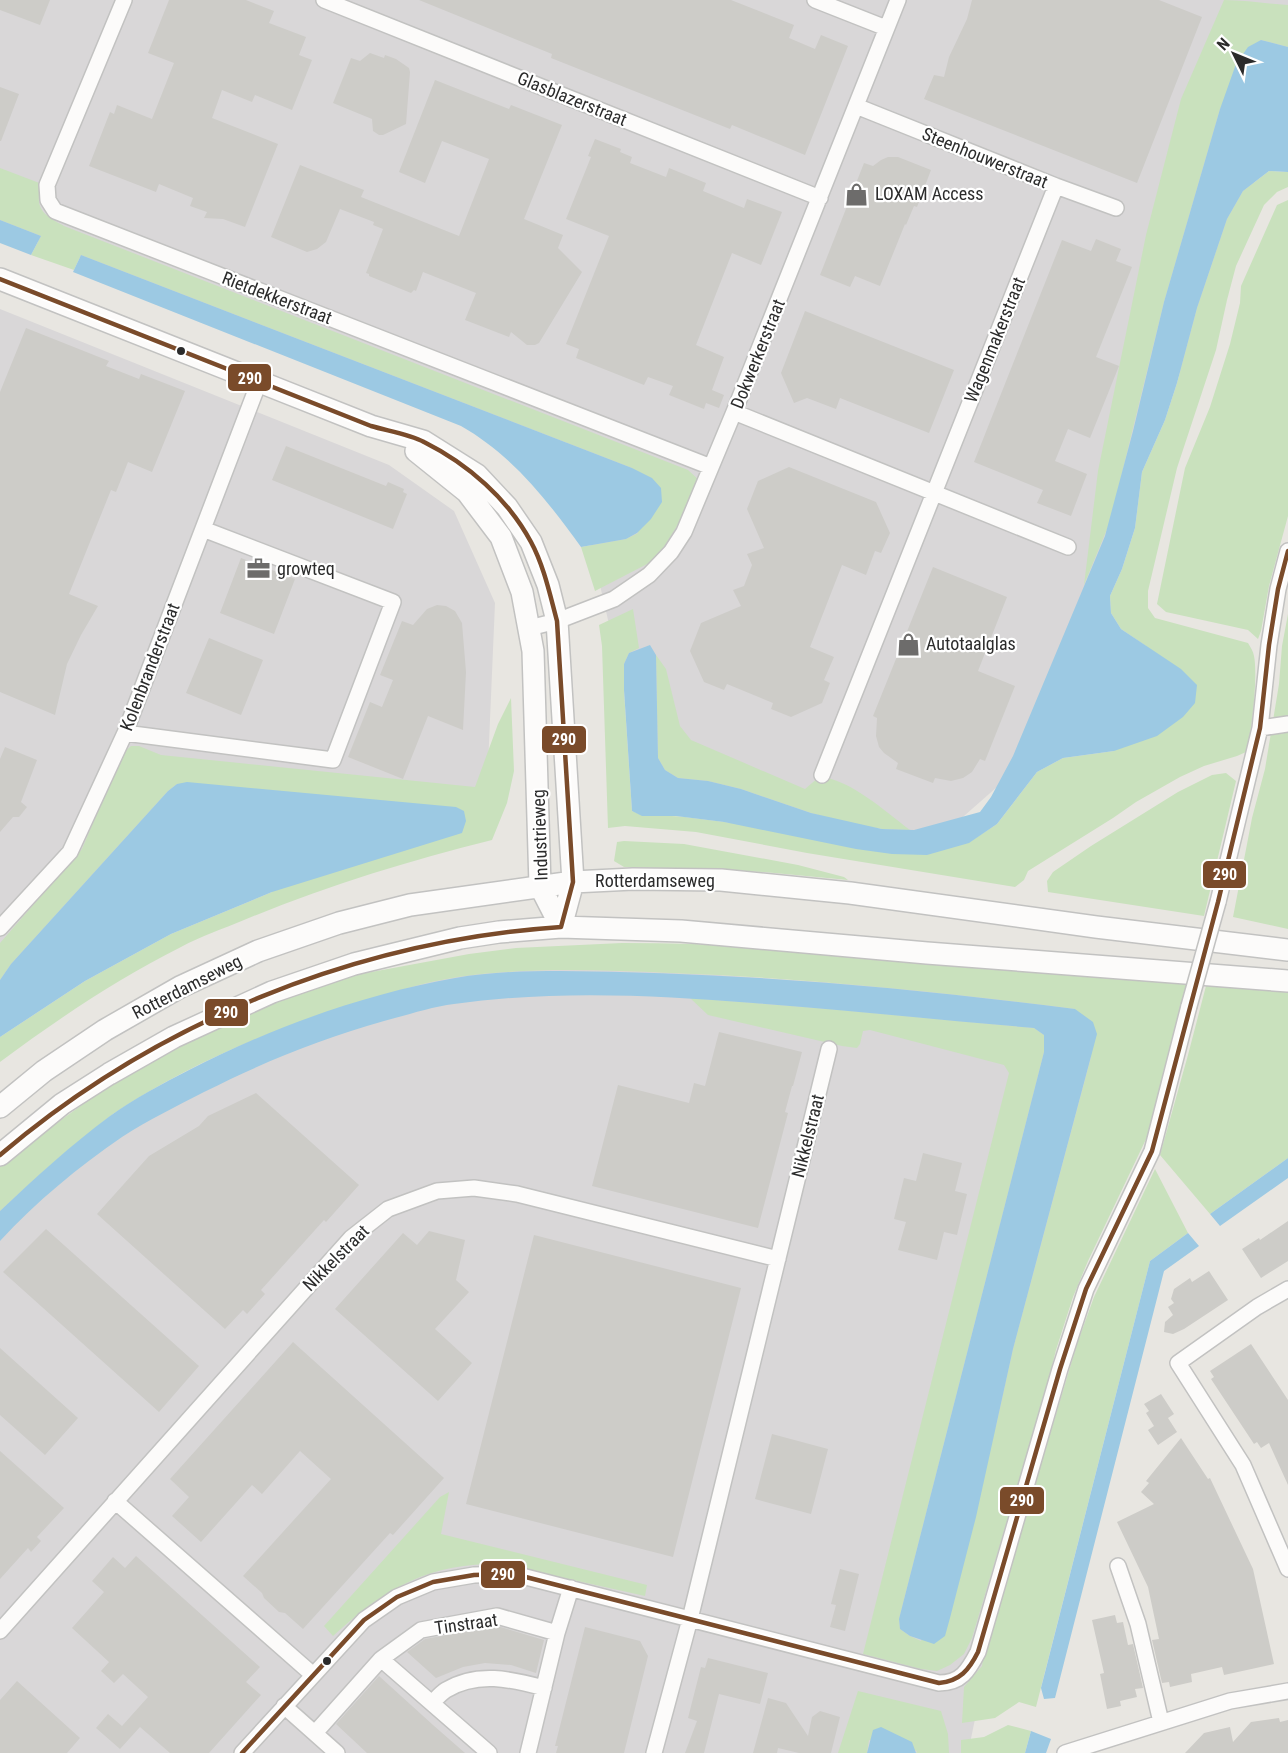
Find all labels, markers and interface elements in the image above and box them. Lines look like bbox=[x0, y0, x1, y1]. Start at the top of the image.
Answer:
north arrow bbox=[1204, 24, 1264, 84]
text: N bbox=[1213, 34, 1234, 54]
street label: Glasblazerstraat bbox=[514, 67, 630, 130]
street label: Steenhouwerstraat bbox=[919, 123, 1051, 192]
shop icon: LOXAM Access bbox=[844, 181, 870, 207]
place label: LOXAM Access bbox=[875, 183, 984, 204]
street label: Rietdekkerstraat bbox=[219, 267, 335, 328]
street label: Wagenmakerstraat bbox=[960, 274, 1029, 406]
street label: Dokwerkerstraat bbox=[726, 296, 789, 412]
unlabelled marker bbox=[175, 345, 187, 357]
line badge: 290 bbox=[227, 363, 272, 392]
text: 290 bbox=[238, 369, 262, 388]
office icon: growteq bbox=[246, 556, 272, 582]
place label: growteq bbox=[277, 558, 335, 579]
street label: Kolenbranderstraat bbox=[115, 600, 184, 734]
shop icon: Autotaalglas bbox=[895, 631, 921, 657]
place label: Autotaalglas bbox=[926, 633, 1016, 654]
line badge: 290 bbox=[541, 725, 587, 754]
text: 290 bbox=[552, 730, 576, 749]
street label: Industrieweg bbox=[527, 789, 552, 881]
line badge: 290 bbox=[1202, 860, 1247, 889]
text: 290 bbox=[1213, 865, 1237, 884]
street label: Rotterdamseweg bbox=[595, 870, 715, 891]
street label: Rotterdamseweg bbox=[129, 950, 245, 1023]
line badge: 290 bbox=[204, 998, 249, 1027]
text: 290 bbox=[214, 1003, 238, 1022]
street label: Nikkelstraat bbox=[787, 1092, 828, 1180]
street label: Nikkelstraat bbox=[298, 1220, 373, 1295]
line badge: 290 bbox=[999, 1486, 1045, 1515]
text: 290 bbox=[1010, 1491, 1034, 1510]
line badge: 290 bbox=[480, 1560, 526, 1589]
text: 290 bbox=[491, 1565, 515, 1584]
street label: Tinstraat bbox=[433, 1609, 499, 1638]
unlabelled marker bbox=[321, 1655, 333, 1667]

